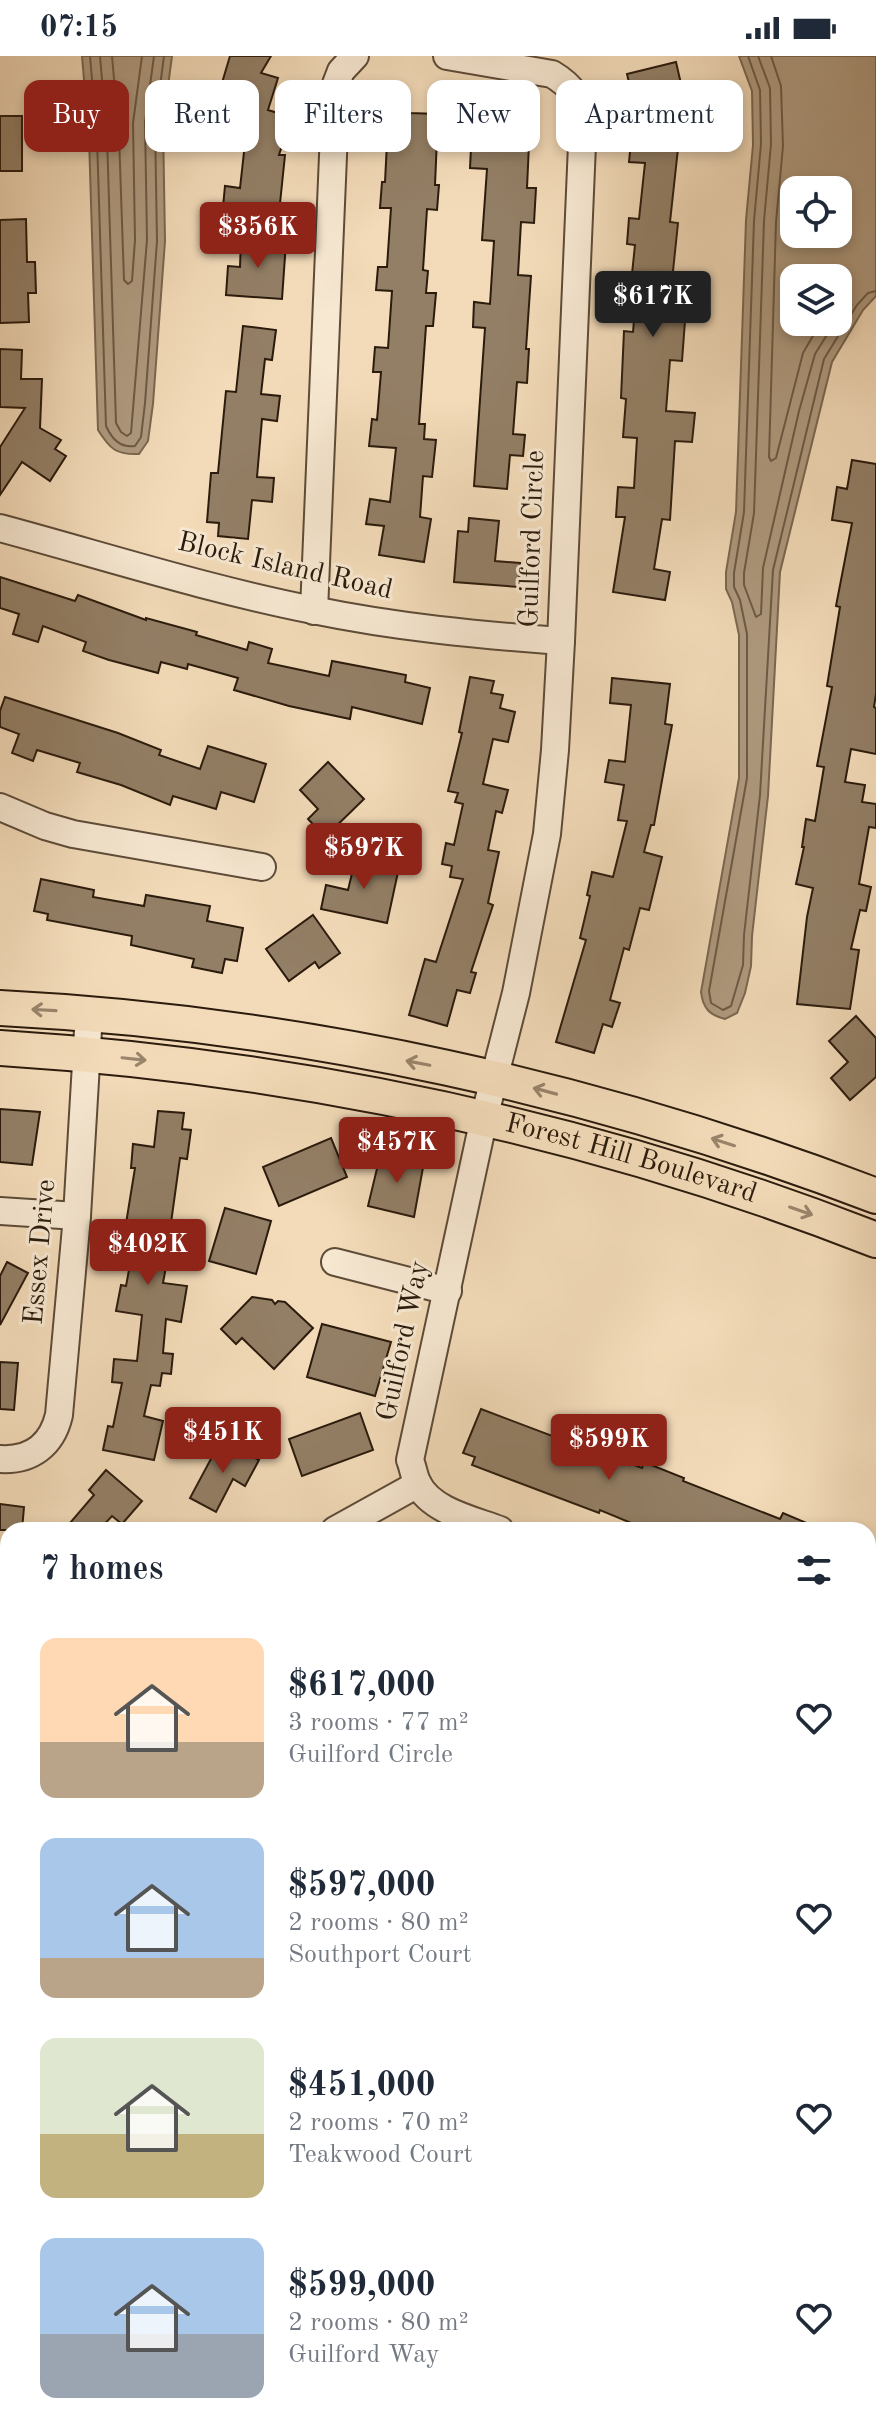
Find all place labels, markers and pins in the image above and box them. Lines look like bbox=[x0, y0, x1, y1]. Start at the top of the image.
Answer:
pin: $356K bbox=[202, 202, 314, 270]
pin: $617K bbox=[597, 271, 709, 339]
pin: $597K bbox=[308, 823, 420, 891]
pin: $457K bbox=[341, 1117, 453, 1185]
pin: $402K bbox=[92, 1219, 204, 1287]
pin: $451K bbox=[167, 1407, 279, 1475]
pin: $599K bbox=[553, 1414, 665, 1482]

